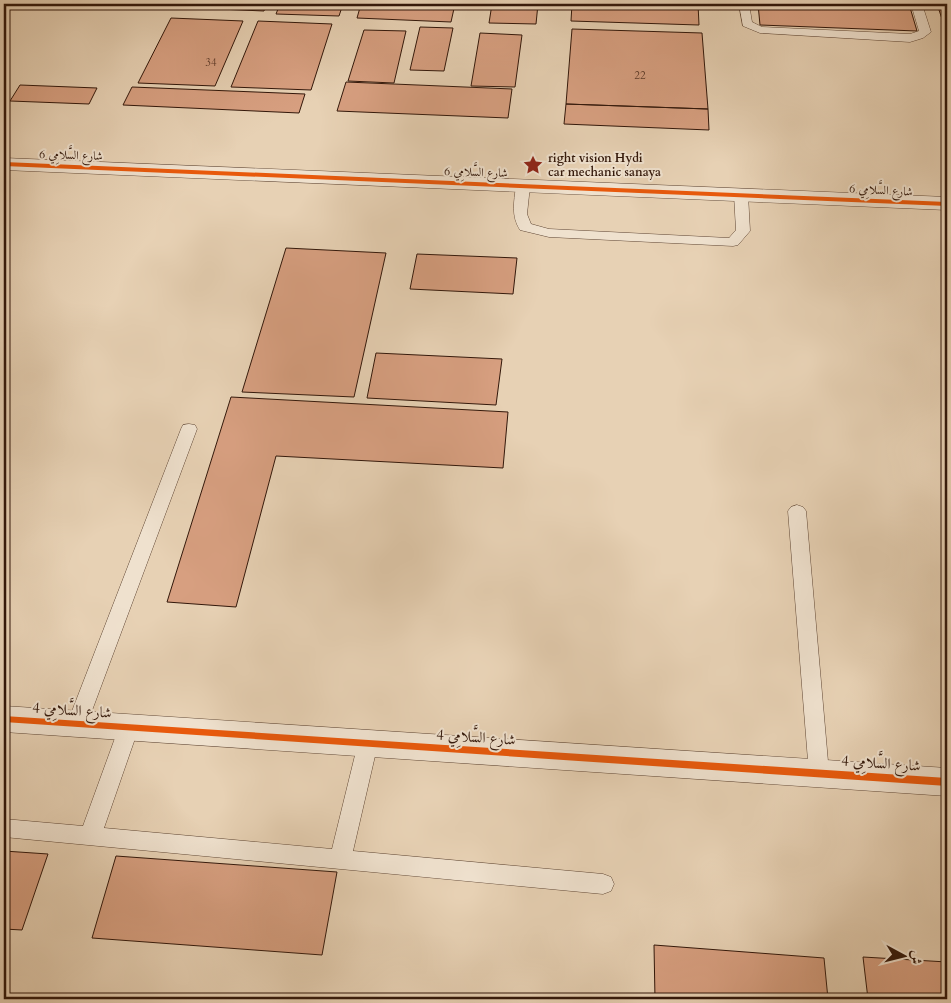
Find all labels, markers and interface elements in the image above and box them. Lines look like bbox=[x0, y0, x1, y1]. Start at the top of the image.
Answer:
house number: 34 bbox=[205, 55, 217, 70]
house number: 22 bbox=[634, 68, 646, 83]
street label: شارع السَّلامِي 6 bbox=[39, 143, 103, 167]
place label: right vision Hydi car mechanic sanaya bbox=[548, 150, 661, 180]
place icon: right vision Hydi car mechanic sanaya bbox=[522, 154, 544, 176]
street label: شارع السَّلامِي 6 bbox=[444, 160, 508, 184]
street label: شارع السَّلامِي 6 bbox=[849, 178, 913, 203]
street label: شارع السَّلامِي 4 bbox=[31, 694, 113, 726]
street label: شارع السَّلامِي 4 bbox=[435, 721, 517, 753]
street label: شارع السَّلامِي 4 bbox=[840, 747, 922, 779]
north arrow bbox=[878, 930, 928, 980]
text: ش bbox=[906, 949, 927, 966]

